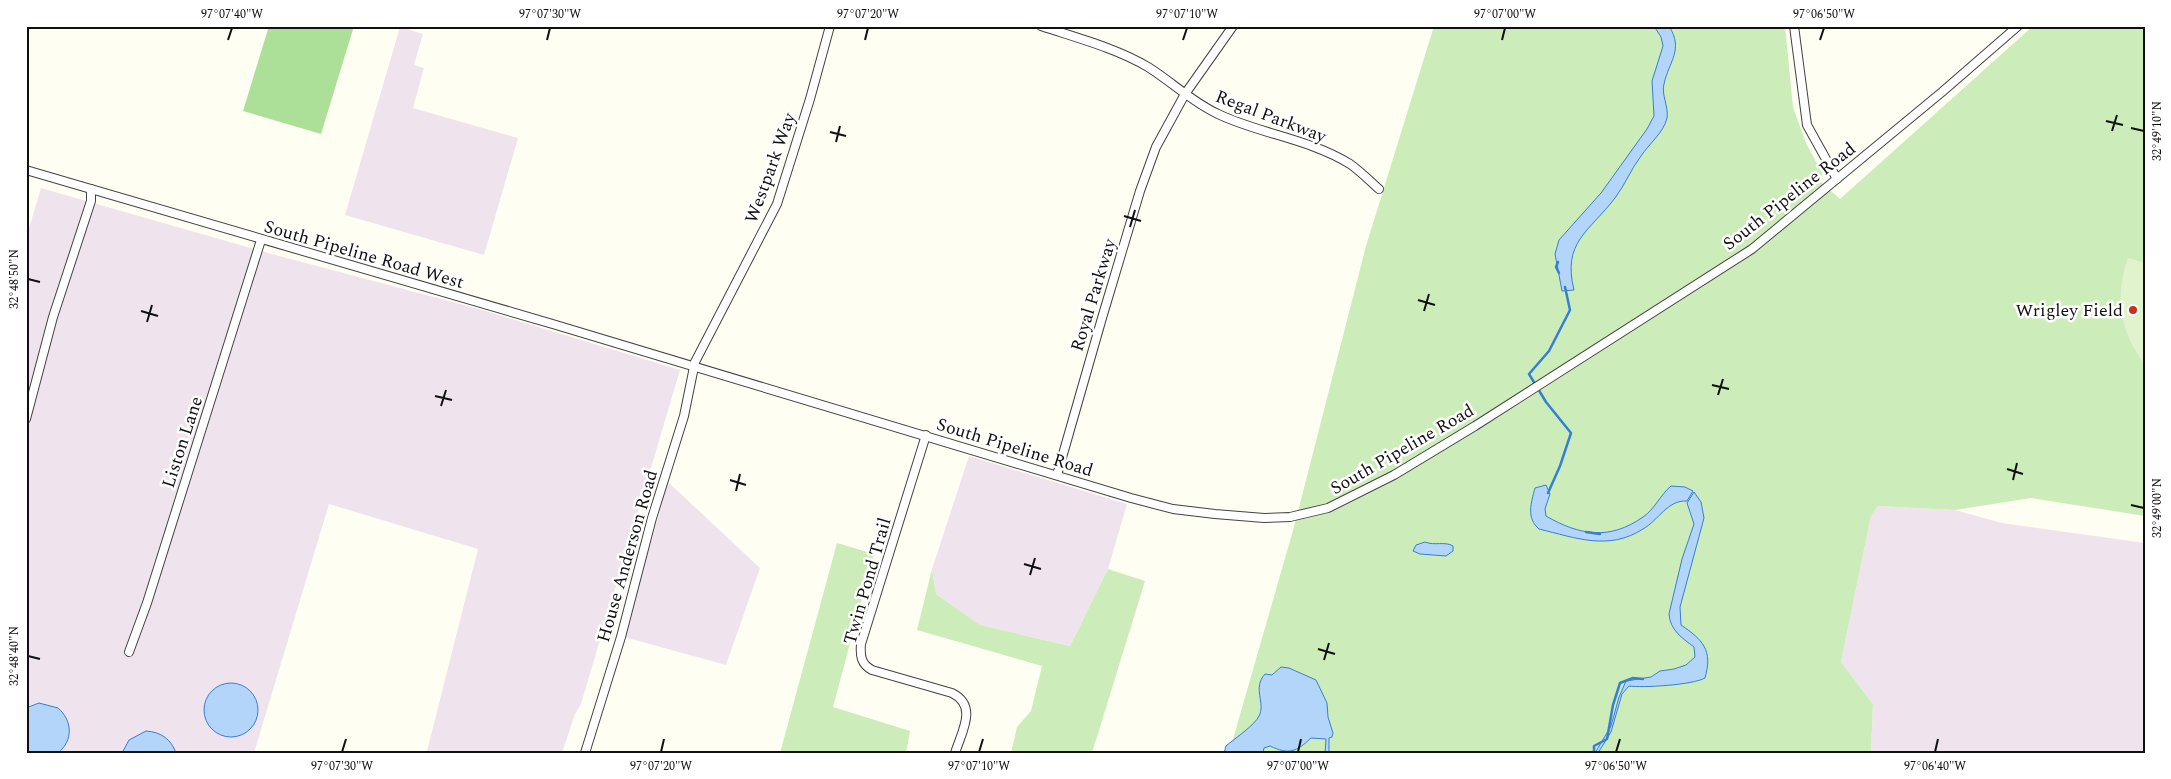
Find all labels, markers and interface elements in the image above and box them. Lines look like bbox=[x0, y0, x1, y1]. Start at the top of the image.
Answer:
text: 97°07'40"W bbox=[201, 5, 263, 24]
text: 97°07'30"W bbox=[519, 5, 581, 24]
text: 97°07'20"W bbox=[837, 5, 899, 24]
text: 97°07'10"W bbox=[1156, 5, 1218, 24]
text: 97°07'00"W bbox=[1474, 5, 1536, 24]
text: 97°06'50"W bbox=[1793, 5, 1855, 24]
street label: Regal Parkway bbox=[1211, 83, 1331, 150]
text: 32°49'10"N bbox=[2148, 101, 2167, 161]
street label: Westpark Way bbox=[738, 108, 803, 227]
street label: South Pipeline Road bbox=[1717, 136, 1862, 257]
street label: South Pipeline Road West bbox=[261, 213, 467, 296]
street label: Royal Parkway bbox=[1063, 234, 1124, 355]
text: 32°48'50"N bbox=[5, 249, 24, 309]
place label: Wrigley Field bbox=[2015, 297, 2123, 324]
marker: Wrigley Field bbox=[2127, 304, 2139, 316]
street label: Liston Lane bbox=[155, 393, 210, 492]
street label: South Pipeline Road bbox=[1325, 397, 1479, 502]
street label: South Pipeline Road bbox=[933, 411, 1096, 484]
street label: House Anderson Road bbox=[590, 467, 665, 646]
text: 32°49'00"N bbox=[2148, 478, 2167, 538]
street label: Twin Pond Trail bbox=[836, 515, 898, 648]
text: 32°48'40"N bbox=[5, 626, 24, 686]
text: 97°07'30"W bbox=[311, 757, 373, 776]
text: 97°07'20"W bbox=[630, 757, 692, 776]
text: 97°07'10"W bbox=[948, 757, 1010, 776]
text: 97°07'00"W bbox=[1267, 757, 1329, 776]
text: 97°06'50"W bbox=[1585, 757, 1647, 776]
text: 97°06'40"W bbox=[1904, 757, 1966, 776]

